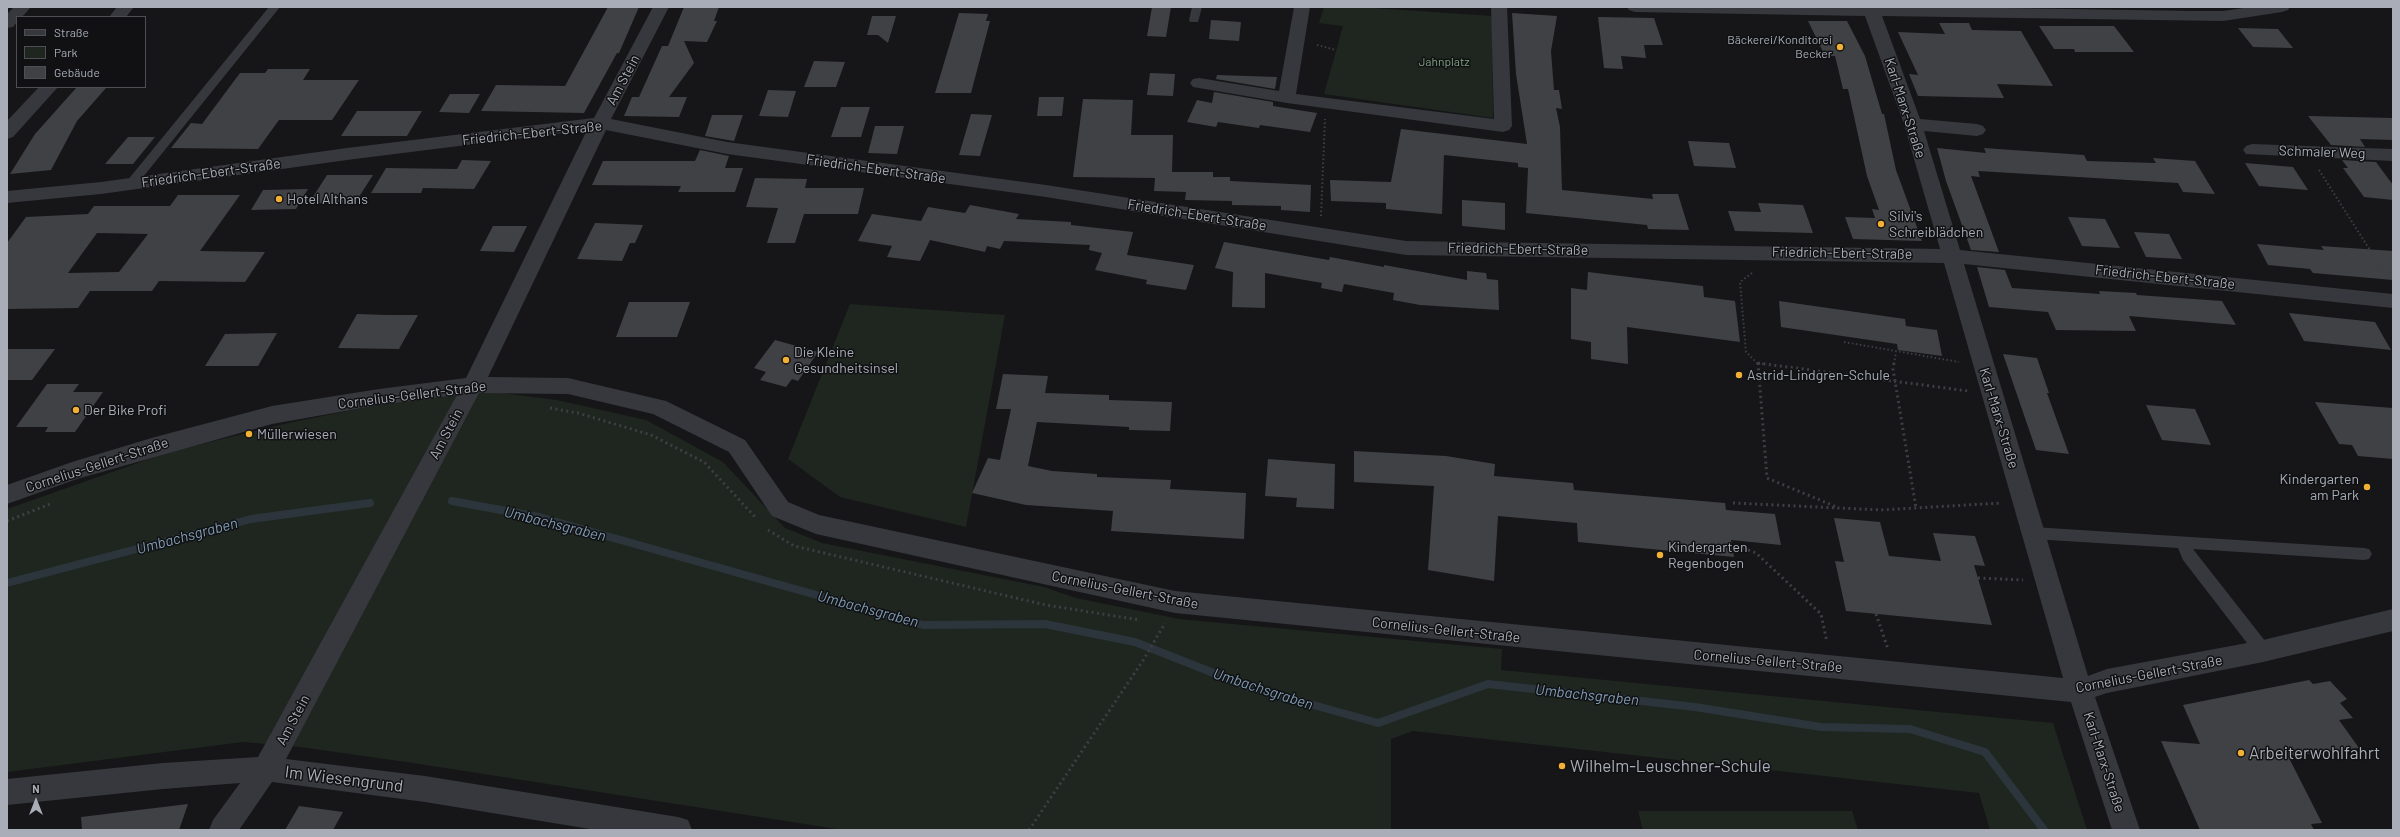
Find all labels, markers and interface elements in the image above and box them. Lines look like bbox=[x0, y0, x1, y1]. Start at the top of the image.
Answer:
legend bbox=[16, 16, 146, 88]
text: Straße bbox=[54, 25, 89, 39]
place label: Bäckerei/Konditorei Becker bbox=[1727, 33, 1832, 61]
marker: Bäckerei/Konditorei Becker bbox=[1835, 42, 1845, 52]
text: Park bbox=[54, 45, 78, 59]
street label: Am Stein bbox=[603, 52, 643, 108]
park label: Jahnplatz bbox=[1418, 55, 1470, 69]
street label: Karl-Marx-Straße bbox=[1881, 56, 1929, 160]
text: Gebäude bbox=[54, 65, 100, 79]
street label: Friedrich-Ebert-Straße bbox=[461, 117, 603, 149]
street label: Schmaler Weg bbox=[2278, 142, 2366, 162]
street label: Friedrich-Ebert-Straße bbox=[805, 151, 947, 187]
street label: Friedrich-Ebert-Straße bbox=[140, 155, 282, 191]
place label: Hotel Althans bbox=[287, 191, 368, 207]
marker: Hotel Althans bbox=[274, 194, 284, 204]
street label: Friedrich-Ebert-Straße bbox=[1126, 196, 1268, 234]
place label: Silvi's Schreiblädchen bbox=[1889, 208, 1983, 240]
marker: Silvi's Schreiblädchen bbox=[1876, 219, 1886, 229]
street label: Friedrich-Ebert-Straße bbox=[1448, 239, 1588, 259]
street label: Friedrich-Ebert-Straße bbox=[1772, 243, 1912, 263]
street label: Friedrich-Ebert-Straße bbox=[2094, 261, 2236, 293]
place label: Die Kleine Gesundheitsinsel bbox=[794, 344, 898, 376]
marker: Die Kleine Gesundheitsinsel bbox=[781, 355, 791, 365]
street label: Karl-Marx-Straße bbox=[1976, 366, 2022, 470]
place label: Astrid-Lindgren-Schule bbox=[1747, 367, 1890, 383]
marker: Astrid-Lindgren-Schule bbox=[1734, 370, 1744, 380]
street label: Cornelius-Gellert-Straße bbox=[337, 378, 487, 412]
place label: Der Bike Profi bbox=[84, 402, 167, 418]
marker: Der Bike Profi bbox=[71, 405, 81, 415]
street label: Am Stein bbox=[426, 406, 466, 462]
place label: Müllerwiesen bbox=[257, 426, 337, 442]
marker: Müllerwiesen bbox=[244, 429, 254, 439]
street label: Cornelius-Gellert-Straße bbox=[24, 434, 170, 496]
place label: Kindergarten am Park bbox=[2280, 471, 2359, 504]
marker: Kindergarten am Park bbox=[2362, 482, 2372, 492]
water label: Umbachsgraben bbox=[502, 503, 608, 545]
water label: Umbachsgraben bbox=[134, 514, 240, 558]
place label: Kindergarten Regenbogen bbox=[1668, 539, 1747, 572]
marker: Kindergarten Regenbogen bbox=[1655, 550, 1665, 560]
street label: Cornelius-Gellert-Straße bbox=[1050, 568, 1200, 612]
water label: Umbachsgraben bbox=[815, 587, 921, 631]
street label: Cornelius-Gellert-Straße bbox=[1371, 614, 1521, 646]
street label: Cornelius-Gellert-Straße bbox=[1693, 646, 1843, 676]
street label: Cornelius-Gellert-Straße bbox=[2074, 652, 2224, 696]
water label: Umbachsgraben bbox=[1211, 664, 1315, 714]
water label: Umbachsgraben bbox=[1534, 681, 1640, 709]
street label: Am Stein bbox=[273, 692, 313, 748]
street label: Karl-Marx-Straße bbox=[2080, 710, 2128, 814]
place label: Arbeiterwohlfahrt bbox=[2249, 743, 2380, 763]
marker: Arbeiterwohlfahrt bbox=[2236, 748, 2246, 758]
place label: Wilhelm-Leuschner-Schule bbox=[1570, 756, 1771, 776]
marker: Wilhelm-Leuschner-Schule bbox=[1557, 761, 1567, 771]
street label: Im Wiesengrund bbox=[284, 762, 404, 796]
north arrow bbox=[16, 781, 56, 821]
text: N bbox=[32, 782, 40, 795]

